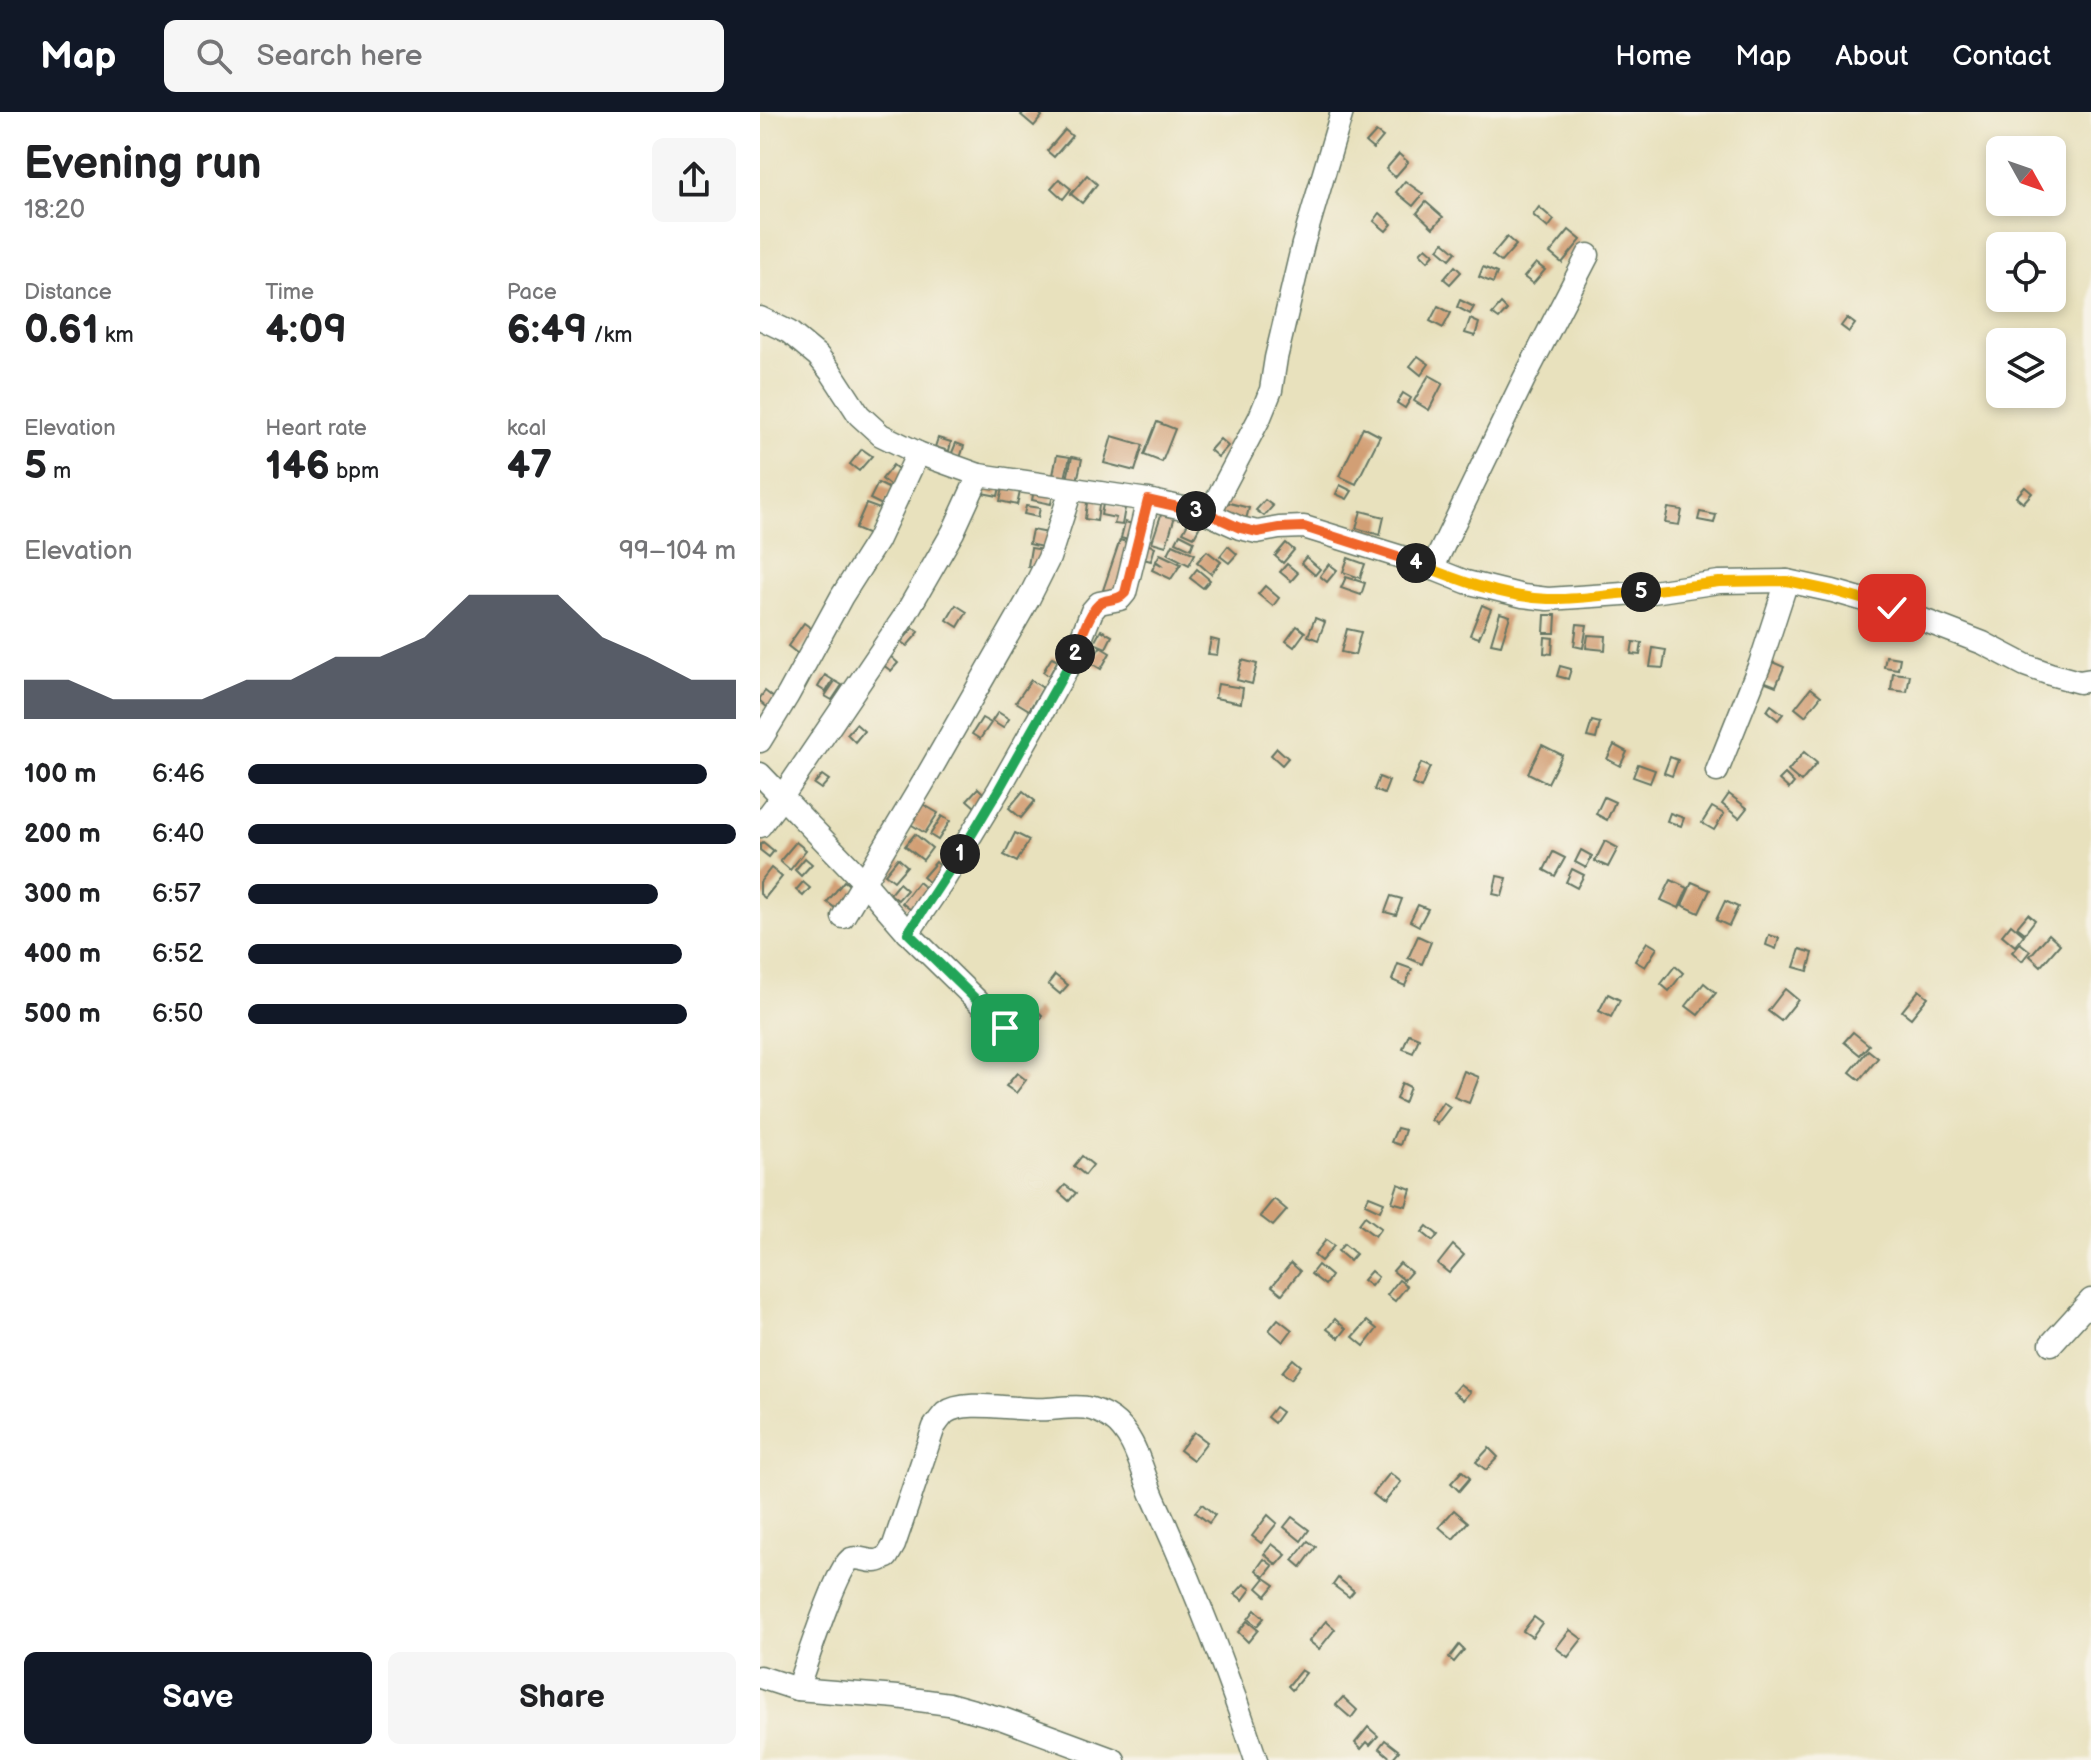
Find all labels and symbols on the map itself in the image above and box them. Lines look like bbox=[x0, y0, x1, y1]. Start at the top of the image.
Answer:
north arrow bbox=[1986, 136, 2066, 216]
pin: 3 bbox=[1176, 491, 1216, 531]
pin: 4 bbox=[1396, 543, 1436, 583]
pin: 5 bbox=[1621, 572, 1661, 612]
pin bbox=[1858, 574, 1926, 642]
pin: 2 bbox=[1055, 634, 1095, 674]
pin: 1 bbox=[940, 834, 980, 874]
pin bbox=[971, 994, 1039, 1062]

